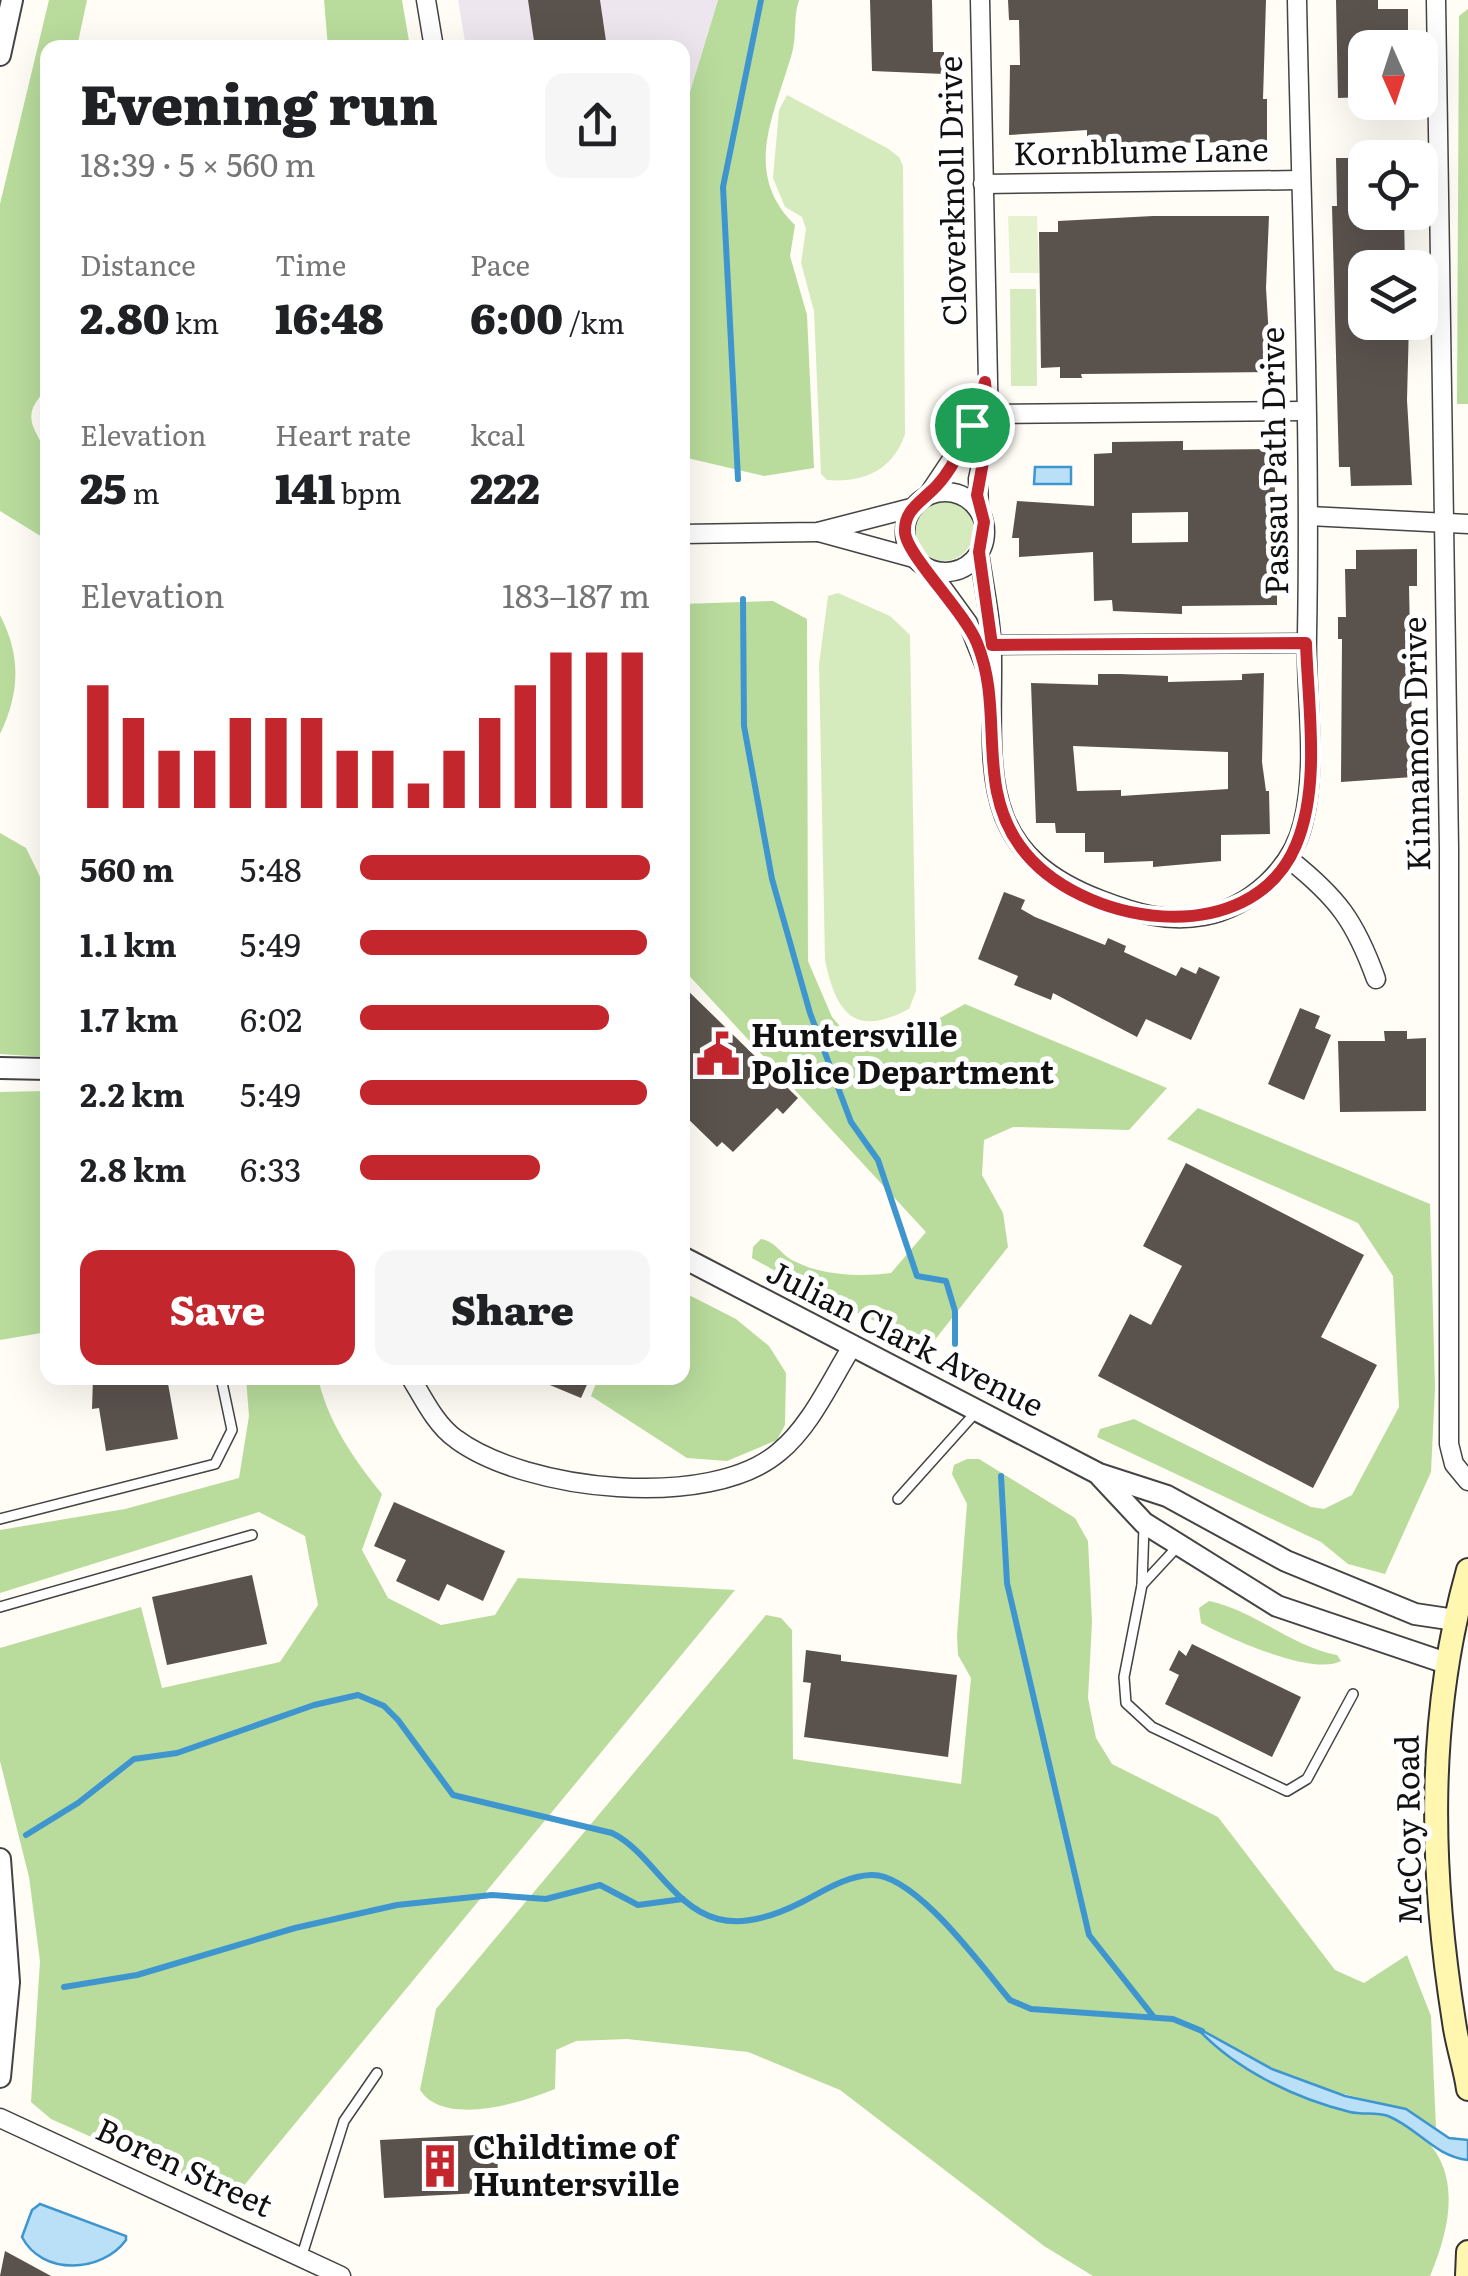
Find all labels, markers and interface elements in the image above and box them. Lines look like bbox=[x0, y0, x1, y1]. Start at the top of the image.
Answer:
north arrow bbox=[1348, 30, 1438, 120]
map controls bbox=[1348, 30, 1438, 340]
street label: Cloverknoll Drive bbox=[924, 56, 976, 327]
text: Evening run bbox=[80, 60, 438, 142]
button: share bbox=[545, 73, 650, 178]
street label: Kornblume Lane bbox=[1013, 123, 1269, 175]
text: 18:39 · 5 × 560 m bbox=[80, 139, 316, 187]
button: locate bbox=[1348, 140, 1438, 230]
text: Distance bbox=[80, 243, 196, 285]
text: Time bbox=[275, 243, 346, 285]
text: Pace bbox=[470, 243, 530, 285]
button: layers bbox=[1348, 250, 1438, 340]
text: 2.80 bbox=[80, 285, 170, 347]
text: 16:48 bbox=[275, 285, 384, 347]
text: 6:00 bbox=[470, 285, 563, 347]
text: km bbox=[170, 301, 219, 343]
text: /km bbox=[563, 301, 625, 343]
street label: Passau Path Drive bbox=[1246, 326, 1298, 596]
pin bbox=[930, 383, 1015, 468]
icon: arrive bbox=[945, 398, 1000, 453]
text: Elevation bbox=[80, 413, 207, 455]
text: Heart rate bbox=[275, 413, 411, 455]
text: kcal bbox=[470, 413, 525, 455]
text: 25 bbox=[80, 455, 127, 517]
text: 141 bbox=[275, 455, 335, 517]
text: 222 bbox=[470, 455, 540, 517]
text: m bbox=[127, 471, 160, 513]
text: bpm bbox=[335, 471, 402, 513]
text: Elevation bbox=[80, 570, 225, 618]
text: 183–187 m bbox=[502, 570, 650, 618]
street label: Kinnamon Drive bbox=[1388, 616, 1440, 872]
text: 560 m bbox=[80, 844, 174, 892]
text: 5:48 bbox=[240, 844, 302, 892]
text: 1.1 km bbox=[80, 919, 177, 967]
text: 5:49 bbox=[240, 919, 301, 967]
text: 1.7 km bbox=[80, 994, 178, 1042]
text: 6:02 bbox=[240, 994, 302, 1042]
place label: Huntersville Police Department bbox=[751, 1009, 1054, 1094]
public building icon: Huntersville Police Department bbox=[694, 1030, 742, 1078]
text: 2.2 km bbox=[80, 1069, 185, 1117]
text: 5:49 bbox=[240, 1069, 301, 1117]
text: 2.8 km bbox=[80, 1144, 186, 1192]
text: 6:33 bbox=[240, 1144, 301, 1192]
street label: Julian Clark Avenue bbox=[759, 1246, 1053, 1427]
button: Save bbox=[80, 1250, 355, 1365]
button: Share bbox=[375, 1250, 650, 1365]
street label: McCoy Road bbox=[1380, 1734, 1432, 1926]
street label: Boren Street bbox=[89, 2103, 281, 2227]
place label: Childtime of Huntersville bbox=[473, 2121, 680, 2206]
building icon: Childtime of Huntersville bbox=[416, 2142, 464, 2190]

